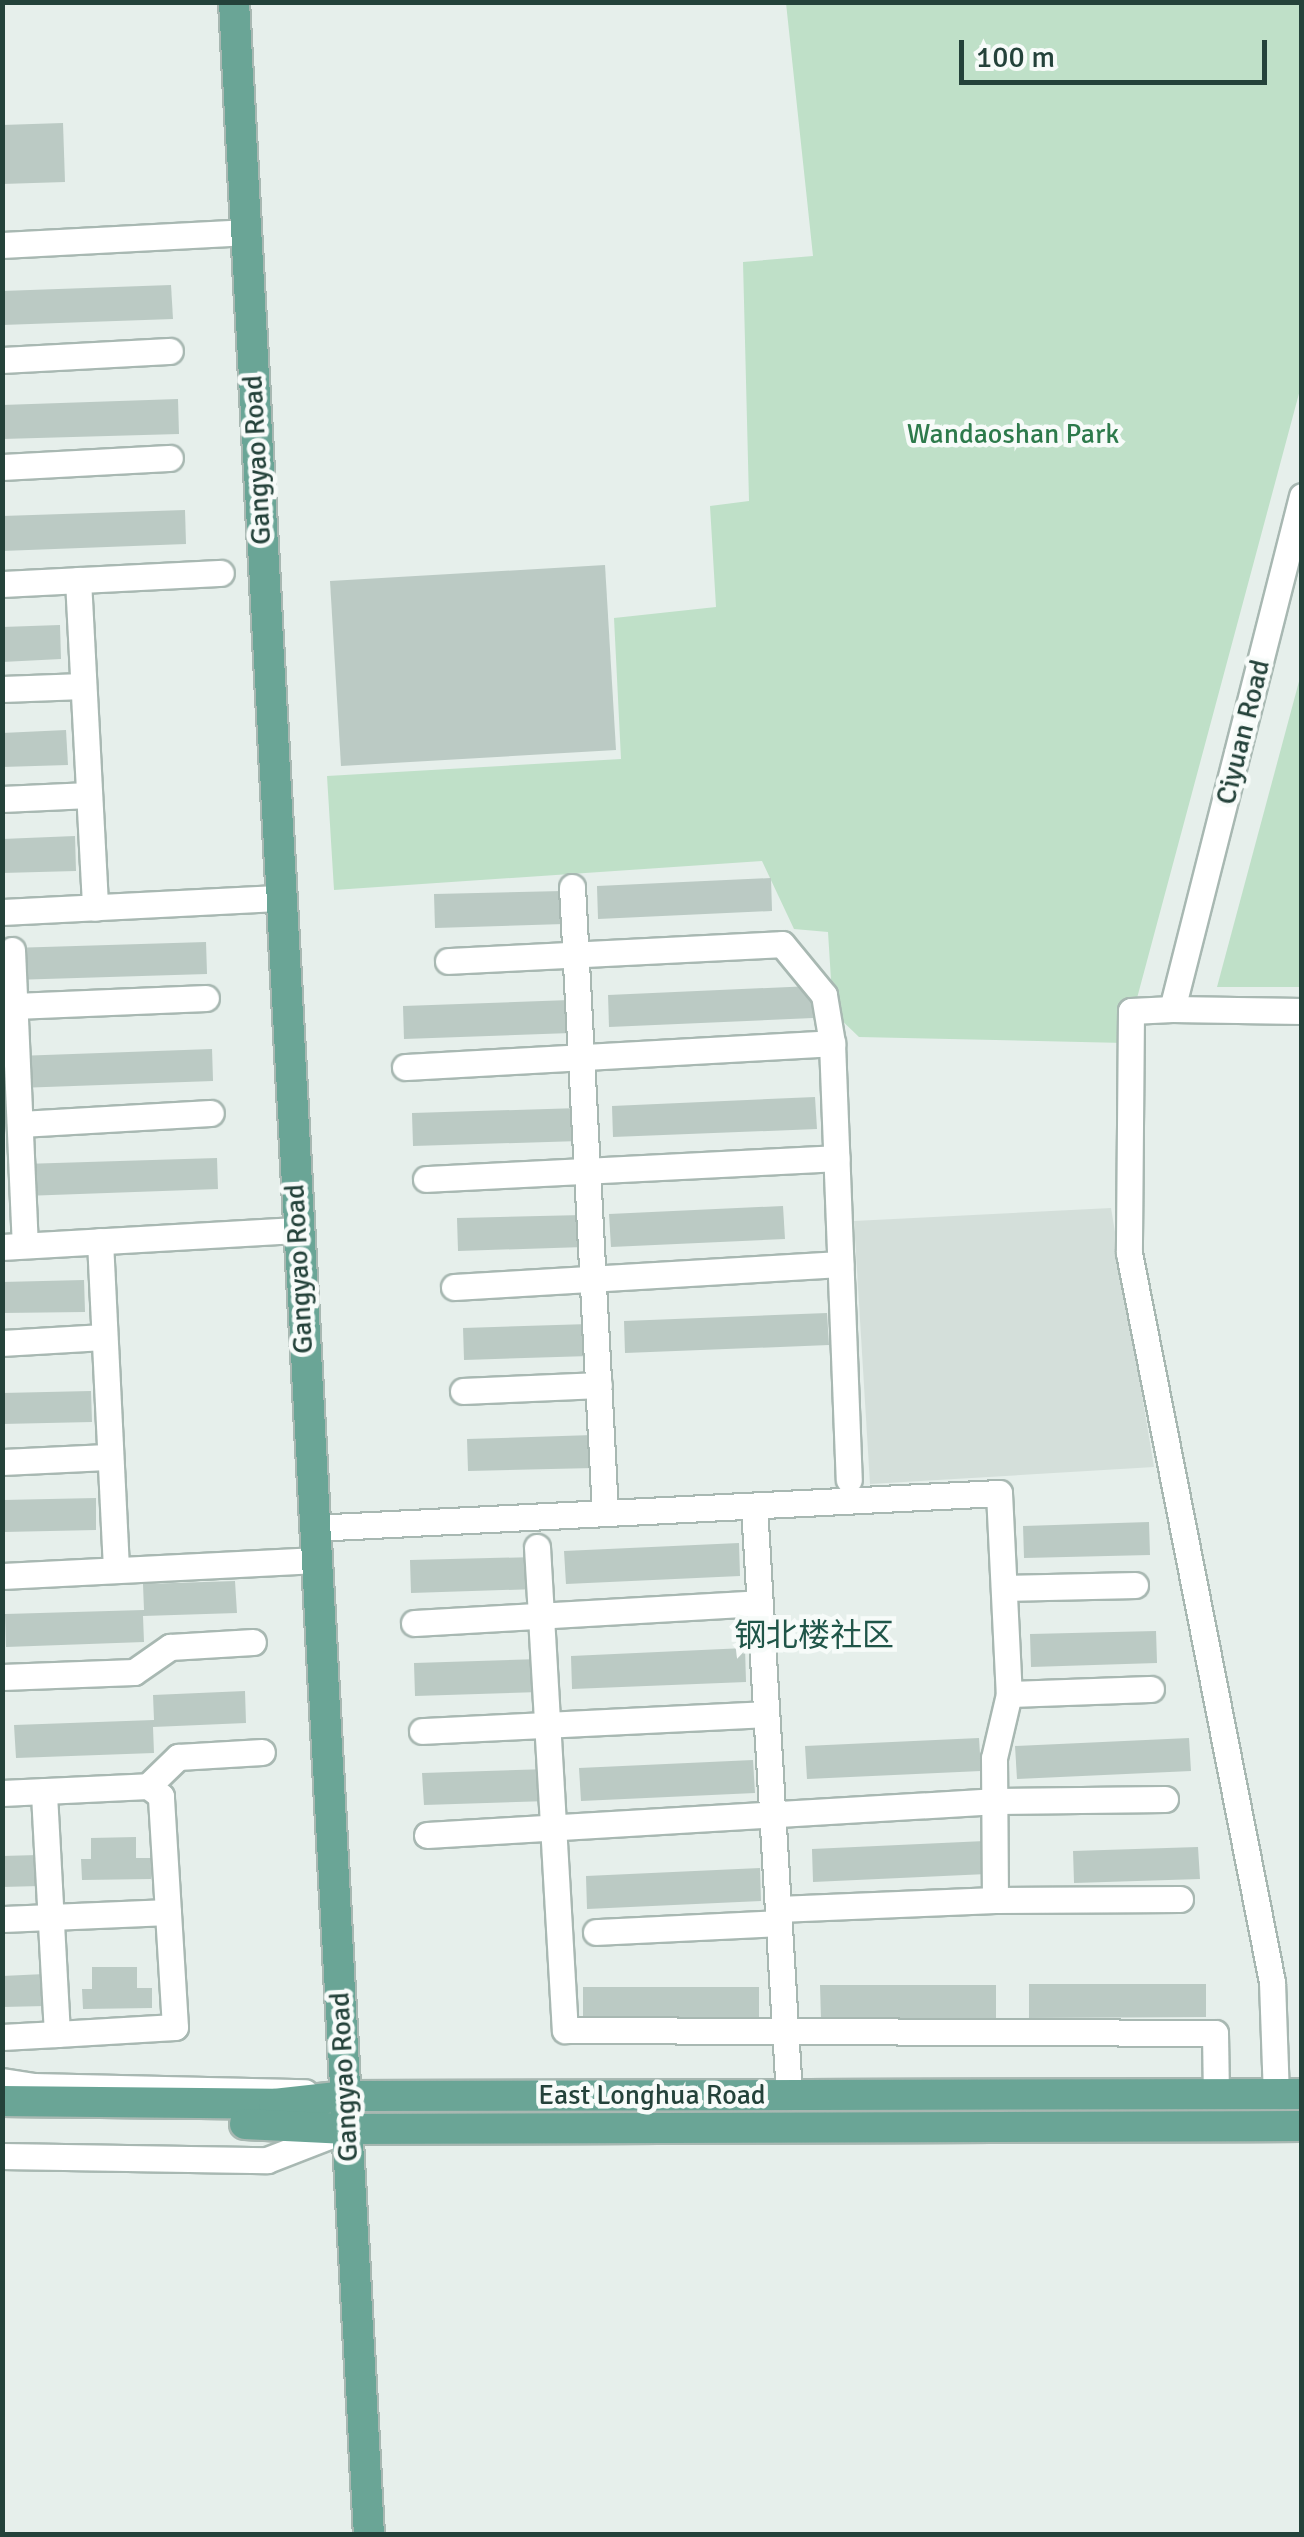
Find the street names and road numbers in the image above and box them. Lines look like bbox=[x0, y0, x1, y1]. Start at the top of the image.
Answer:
street label: Gangyao Road bbox=[236, 374, 278, 546]
street label: Ciyuan Road bbox=[1209, 656, 1277, 808]
street label: Gangyao Road bbox=[278, 1183, 320, 1355]
street label: Gangyao Road bbox=[323, 1991, 365, 2163]
street label: East Longhua Road bbox=[538, 2078, 766, 2112]

